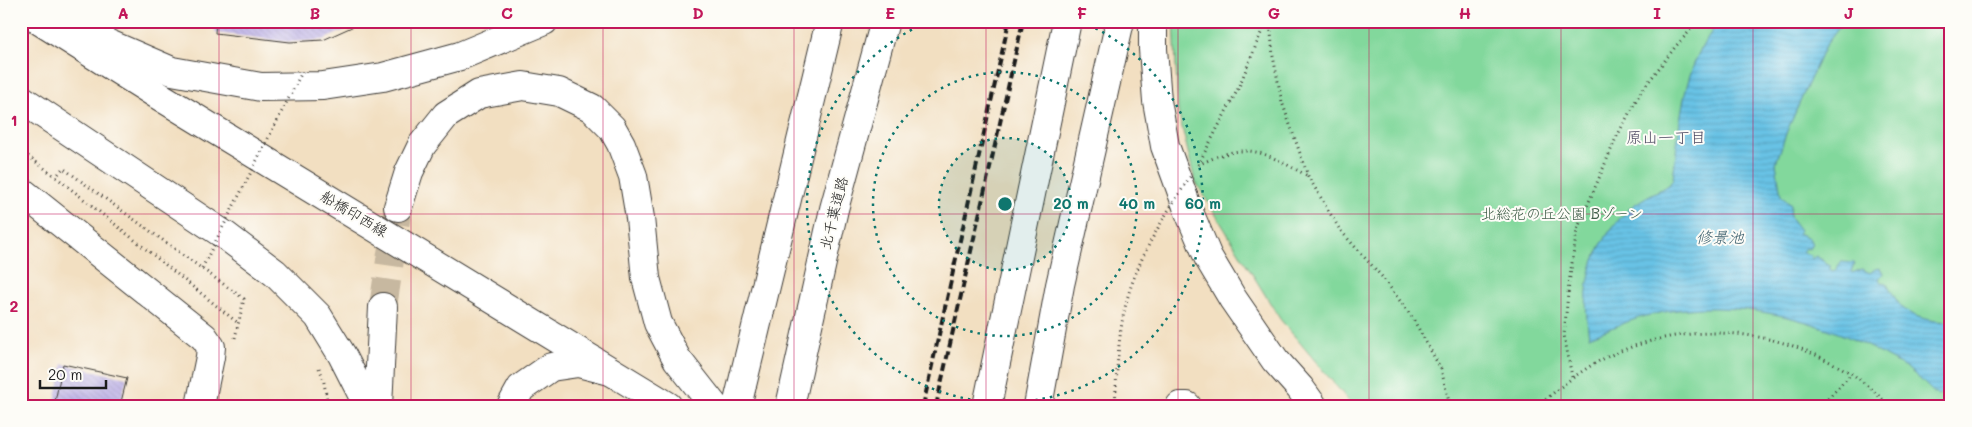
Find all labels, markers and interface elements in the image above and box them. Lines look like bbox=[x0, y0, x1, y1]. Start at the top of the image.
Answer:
text: A bbox=[117, 2, 129, 23]
text: B bbox=[310, 2, 320, 23]
text: C bbox=[501, 2, 513, 23]
text: D bbox=[692, 2, 704, 23]
text: E bbox=[885, 2, 895, 23]
text: F bbox=[1077, 2, 1087, 23]
text: G bbox=[1268, 2, 1280, 23]
text: H bbox=[1459, 2, 1471, 23]
text: I bbox=[1653, 2, 1661, 23]
text: J bbox=[1844, 2, 1854, 23]
text: 1 bbox=[10, 109, 18, 130]
district label: 原山一丁目 bbox=[1626, 126, 1706, 147]
street label: 北千葉道路 bbox=[814, 174, 852, 252]
street label: 船橋印西線 bbox=[317, 185, 392, 241]
text: 20 m bbox=[1053, 193, 1089, 213]
text: 40 m bbox=[1119, 193, 1155, 213]
text: 60 m bbox=[1185, 193, 1221, 213]
centre of rings bbox=[996, 195, 1014, 213]
park label: 北総花の丘公園 Bゾーン bbox=[1481, 203, 1643, 223]
water label: 修景池 bbox=[1696, 226, 1745, 247]
text: 2 bbox=[10, 295, 19, 316]
scale bar bbox=[40, 357, 106, 389]
text: 20 m bbox=[48, 364, 82, 384]

